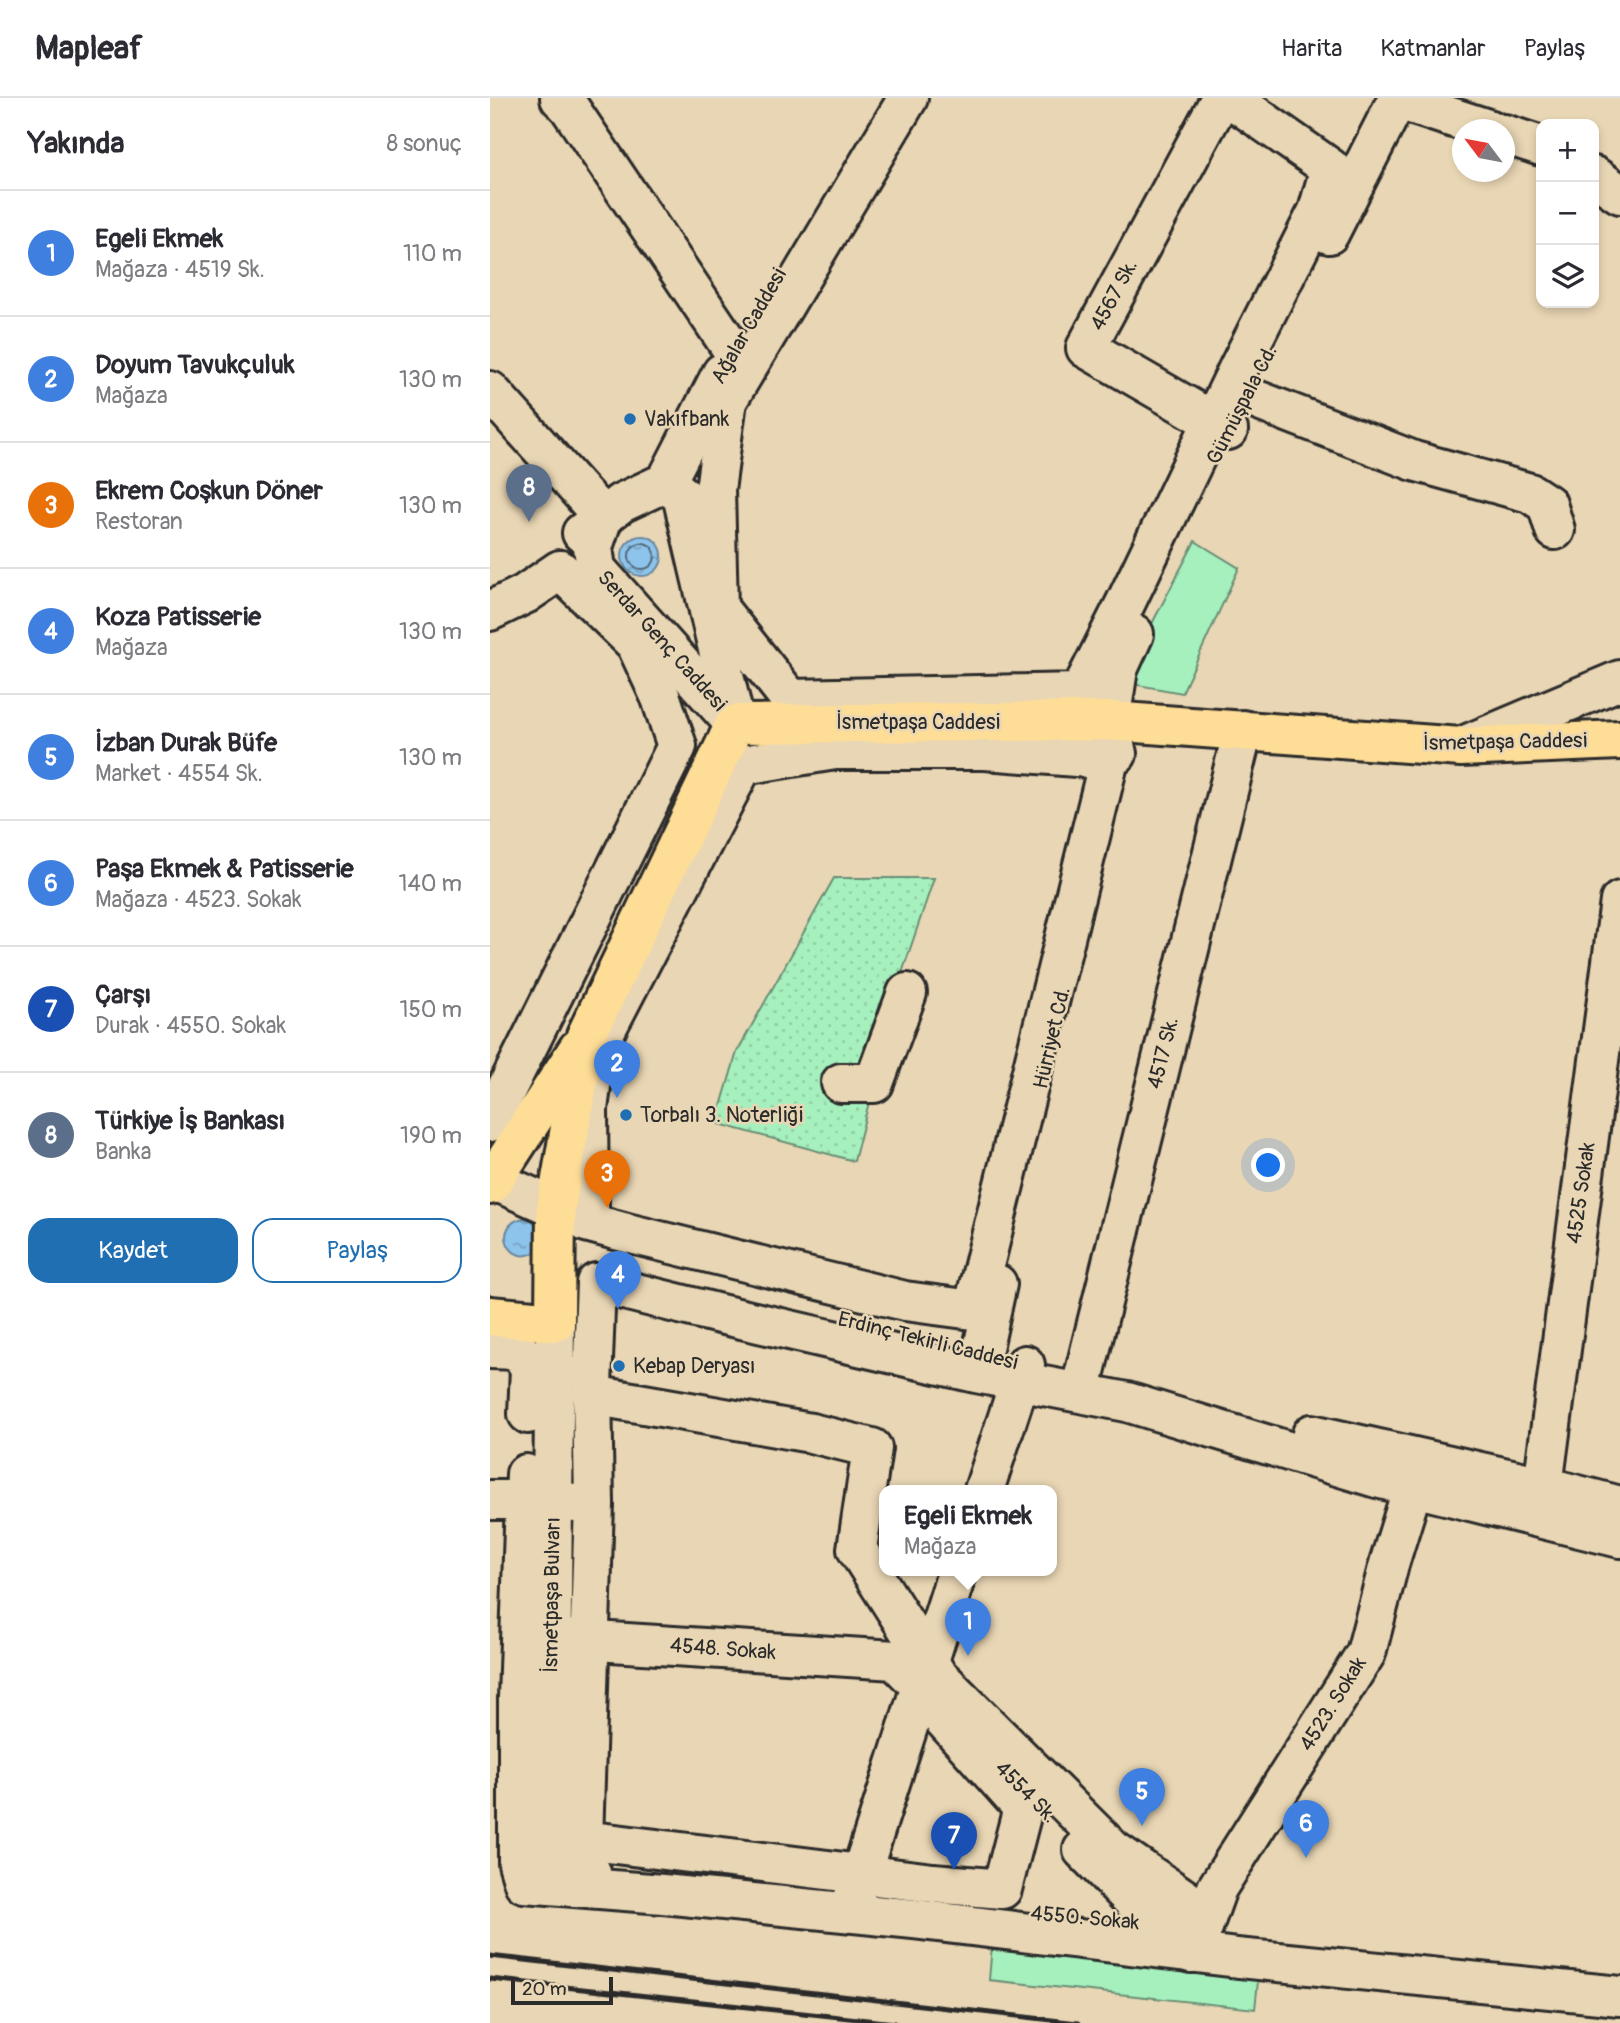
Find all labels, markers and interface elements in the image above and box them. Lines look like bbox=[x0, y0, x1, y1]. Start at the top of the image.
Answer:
text: Mapleaf bbox=[35, 28, 143, 69]
text: Harita bbox=[1281, 34, 1342, 63]
text: Katmanlar bbox=[1380, 34, 1486, 63]
text: Paylaş bbox=[1524, 34, 1585, 63]
north arrow bbox=[1452, 119, 1515, 182]
map controls bbox=[1536, 119, 1599, 308]
button: + bbox=[1536, 119, 1599, 182]
text: Yakında bbox=[28, 125, 124, 162]
text: 8 sonuç bbox=[387, 129, 462, 158]
button: − bbox=[1536, 182, 1599, 245]
text: Egeli Ekmek bbox=[95, 223, 223, 255]
text: 1 bbox=[47, 239, 56, 268]
text: 110 m bbox=[403, 239, 462, 268]
button: layers bbox=[1536, 245, 1599, 308]
text: Mağaza · 4519 Sk. bbox=[95, 255, 265, 284]
street label: 4567 Sk. bbox=[1084, 255, 1144, 335]
street label: Ağalar Caddesi bbox=[705, 263, 793, 389]
street label: Gümüşpala Cd. bbox=[1200, 341, 1284, 469]
text: Doyum Tavukçuluk bbox=[95, 349, 295, 381]
text: 2 bbox=[45, 365, 57, 394]
text: 130 m bbox=[399, 365, 462, 394]
text: Mağaza bbox=[95, 381, 168, 410]
place label: Vakıfbank bbox=[644, 406, 730, 433]
marker: Vakıfbank bbox=[622, 411, 638, 427]
pin: 8 bbox=[506, 464, 552, 522]
text: Ekrem Coşkun Döner bbox=[95, 475, 323, 507]
text: 3 bbox=[45, 491, 57, 520]
text: 130 m bbox=[399, 491, 462, 520]
text: Restoran bbox=[95, 507, 183, 536]
street label: Serdar Genç Caddesi bbox=[591, 565, 733, 717]
text: Koza Patisserie bbox=[95, 601, 261, 633]
text: 4 bbox=[44, 617, 58, 646]
text: 130 m bbox=[399, 617, 462, 646]
text: Mağaza bbox=[95, 633, 168, 662]
street label: İsmetpaşa Caddesi bbox=[836, 709, 1000, 736]
text: İzban Durak Büfe bbox=[95, 727, 277, 759]
street label: İsmetpaşa Caddesi bbox=[1423, 727, 1588, 757]
text: 5 bbox=[45, 743, 57, 772]
text: 130 m bbox=[399, 743, 462, 772]
text: Market · 4554 Sk. bbox=[95, 759, 263, 788]
text: Paşa Ekmek & Patisserie bbox=[95, 853, 354, 885]
text: 6 bbox=[44, 869, 58, 898]
text: 140 m bbox=[399, 869, 462, 898]
text: Mağaza · 4523. Sokak bbox=[95, 885, 302, 914]
text: Çarşı bbox=[95, 979, 151, 1011]
street label: Hürriyet Cd. bbox=[1027, 984, 1077, 1092]
text: 7 bbox=[45, 995, 57, 1024]
text: 150 m bbox=[399, 995, 462, 1024]
text: Durak · 4550. Sokak bbox=[95, 1011, 286, 1040]
street label: 4517 Sk. bbox=[1141, 1014, 1185, 1092]
pin: 2 bbox=[594, 1040, 640, 1098]
place label: Torbalı 3. Noterliği bbox=[640, 1102, 803, 1129]
text: Türkiye İş Bankası bbox=[95, 1105, 285, 1137]
marker: Torbalı 3. Noterliği bbox=[618, 1107, 634, 1123]
text: 8 bbox=[45, 1121, 57, 1150]
text: 190 m bbox=[400, 1121, 462, 1150]
text: Banka bbox=[95, 1137, 151, 1166]
street label: 4525 Sokak bbox=[1561, 1140, 1602, 1245]
your location bbox=[1251, 1148, 1285, 1182]
pin: 3 bbox=[584, 1150, 630, 1208]
button: Kaydet bbox=[28, 1218, 238, 1283]
button: Paylaş bbox=[252, 1218, 462, 1283]
pin: 4 bbox=[595, 1251, 641, 1309]
street label: Erdinç Tekirli Caddesi bbox=[835, 1306, 1021, 1376]
place label: Kebap Deryası bbox=[633, 1353, 755, 1380]
marker: Kebap Deryası bbox=[611, 1358, 627, 1374]
popup bbox=[879, 1485, 1057, 1576]
text: Egeli Ekmek bbox=[904, 1500, 1032, 1532]
street label: İsmetpaşa Bulvarı bbox=[537, 1517, 567, 1673]
text: Mağaza bbox=[904, 1532, 977, 1561]
pin: 1 bbox=[945, 1598, 991, 1656]
street label: 4548. Sokak bbox=[669, 1632, 777, 1666]
street label: 4523. Sokak bbox=[1293, 1652, 1373, 1756]
street label: 4554 Sk. bbox=[989, 1755, 1063, 1829]
pin: 5 bbox=[1119, 1768, 1165, 1826]
pin: 6 bbox=[1283, 1800, 1329, 1858]
pin: 7 bbox=[931, 1812, 977, 1870]
street label: 4550. Sokak bbox=[1029, 1900, 1141, 1936]
scale bar bbox=[511, 1974, 612, 2006]
text: 20 m bbox=[522, 1977, 567, 2001]

